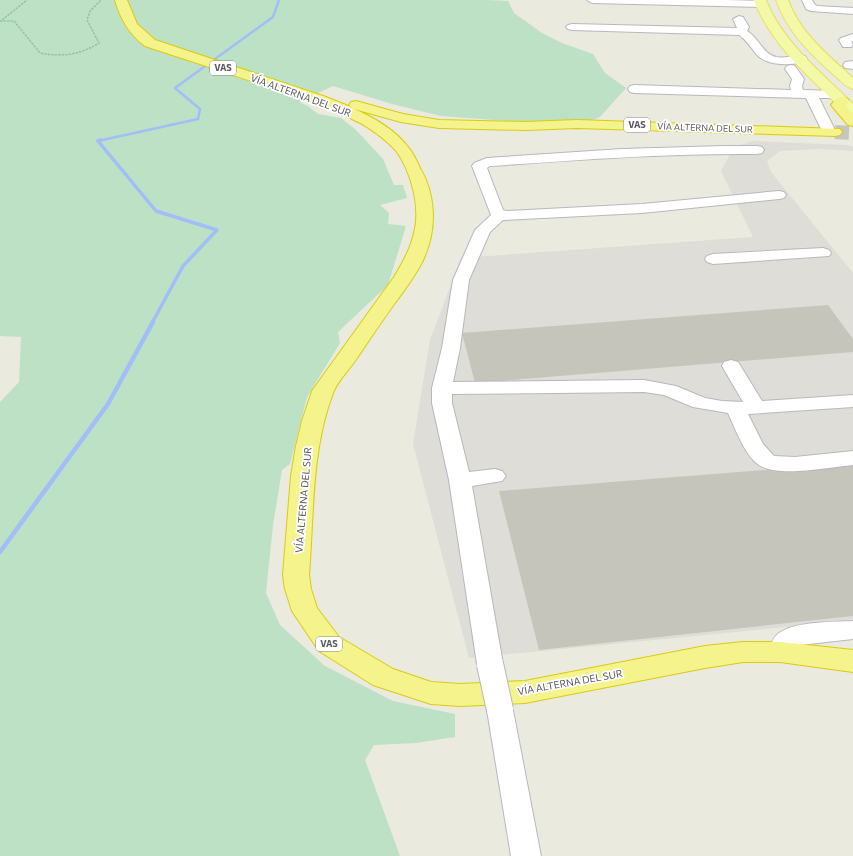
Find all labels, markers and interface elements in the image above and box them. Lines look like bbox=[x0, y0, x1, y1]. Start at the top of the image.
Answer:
road number: VAS bbox=[210, 61, 236, 75]
street label: VÍA ALTERNA DEL SUR bbox=[249, 71, 353, 119]
road number: VAS bbox=[624, 118, 650, 132]
street label: VÍA ALTERNA DEL SUR bbox=[657, 119, 753, 135]
street label: VÍA ALTERNA DEL SUR bbox=[292, 446, 314, 553]
road number: VAS bbox=[316, 637, 342, 651]
street label: VÍA ALTERNA DEL SUR bbox=[517, 667, 624, 697]

